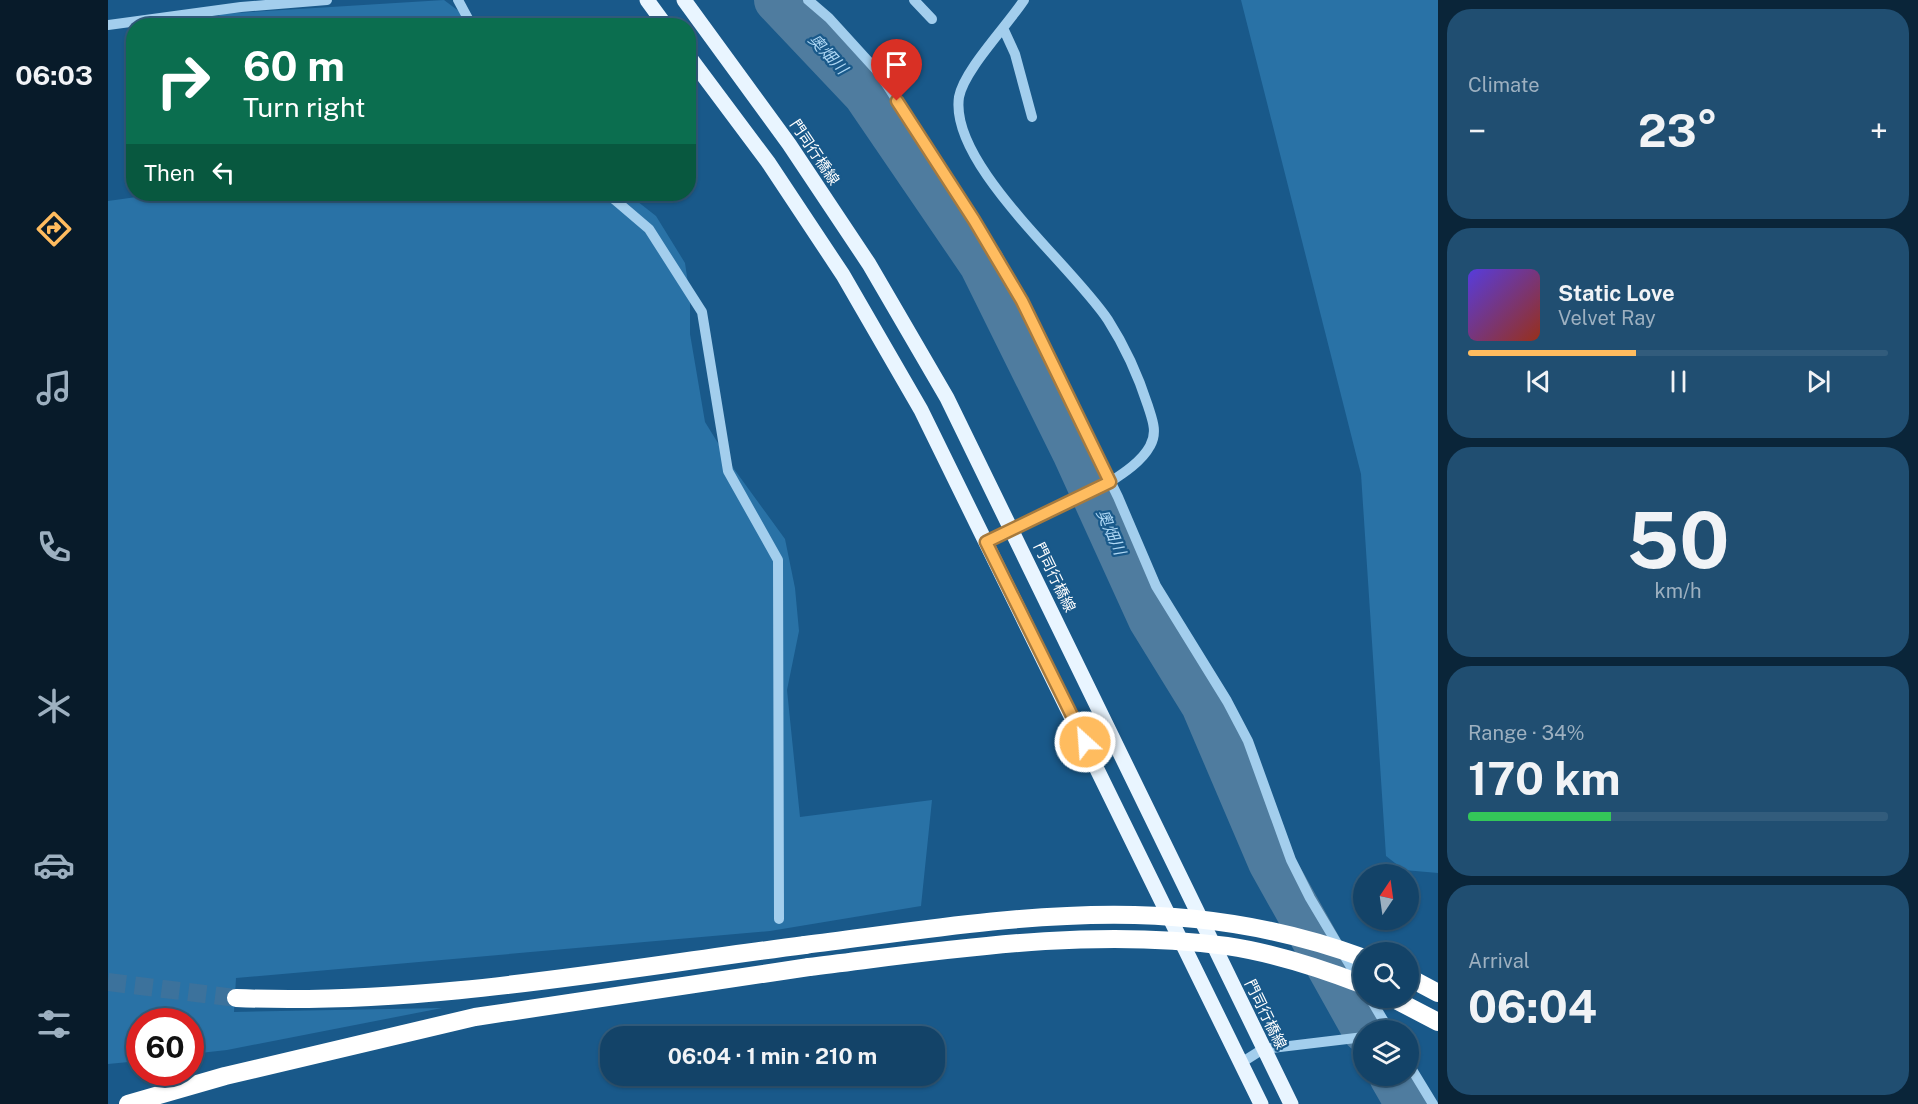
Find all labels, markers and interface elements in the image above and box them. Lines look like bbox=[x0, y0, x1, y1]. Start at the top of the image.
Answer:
water label: 奧畑川 bbox=[805, 30, 853, 79]
pin bbox=[871, 39, 922, 101]
text: 60 m bbox=[243, 41, 345, 90]
icon: right bbox=[144, 42, 222, 120]
icon: arrive bbox=[880, 48, 913, 81]
text: 06:03 bbox=[15, 59, 93, 91]
text: Climate bbox=[1468, 73, 1540, 97]
text: Turn right bbox=[243, 91, 366, 123]
text: 23° bbox=[1638, 104, 1718, 157]
text: − bbox=[1468, 112, 1486, 150]
text: + bbox=[1870, 112, 1888, 150]
street label: 門司行橋線 bbox=[787, 116, 843, 188]
icon: left bbox=[207, 156, 240, 189]
text: Then bbox=[144, 160, 195, 186]
icon: directions bbox=[33, 208, 75, 250]
text: Static Love bbox=[1558, 280, 1675, 306]
text: Velvet Ray bbox=[1558, 306, 1656, 330]
icon: previous bbox=[1522, 365, 1555, 398]
icon: pause bbox=[1662, 365, 1695, 398]
icon: next bbox=[1802, 365, 1835, 398]
icon: music bbox=[33, 367, 75, 409]
text: 50 bbox=[1627, 494, 1729, 586]
water label: 奧畑川 bbox=[1093, 506, 1130, 560]
icon: phone bbox=[33, 526, 75, 568]
street label: 門司行橋線 bbox=[1031, 540, 1079, 614]
text: km/h bbox=[1654, 579, 1702, 603]
icon: climate bbox=[33, 685, 75, 727]
position arrow bbox=[1053, 710, 1117, 774]
text: Range · 34% bbox=[1468, 721, 1585, 745]
text: 170 km bbox=[1468, 752, 1621, 805]
icon: car bbox=[33, 844, 75, 886]
north arrow bbox=[1353, 864, 1419, 930]
map controls bbox=[1353, 864, 1419, 1086]
button: search bbox=[1353, 942, 1419, 1008]
text: Arrival bbox=[1468, 949, 1530, 973]
street label: 門司行橋線 bbox=[1242, 977, 1290, 1051]
text: 06:04 bbox=[1468, 980, 1597, 1033]
icon: filters bbox=[33, 1003, 75, 1045]
speed limit sign: 60 bbox=[126, 1008, 204, 1086]
button: layers bbox=[1353, 1020, 1419, 1086]
text: 06:04 · 1 min · 210 m bbox=[668, 1043, 877, 1069]

